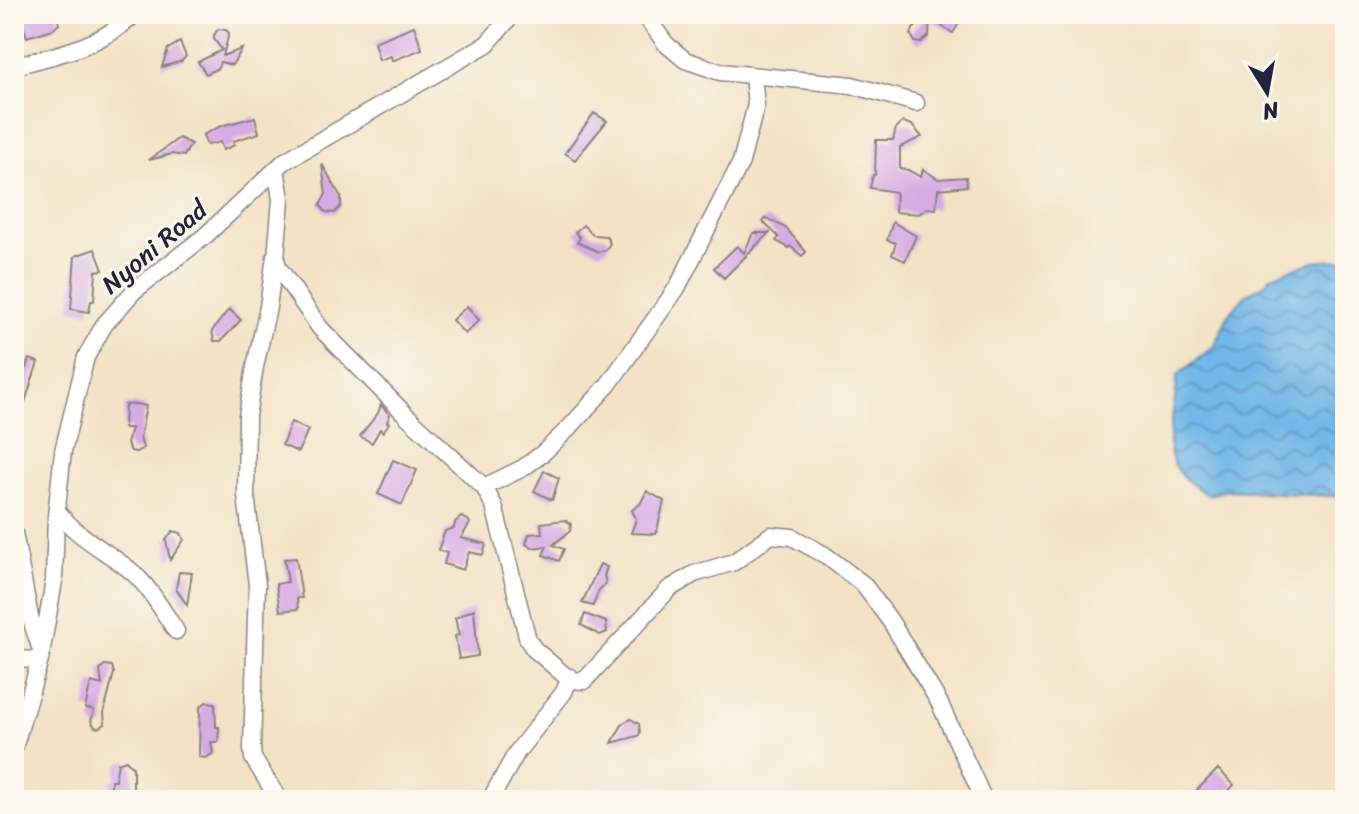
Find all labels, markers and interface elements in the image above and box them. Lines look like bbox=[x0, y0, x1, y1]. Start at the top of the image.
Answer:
north arrow bbox=[1227, 52, 1307, 132]
text: N bbox=[1259, 90, 1283, 132]
street label: Nyoni Road bbox=[90, 187, 220, 306]

